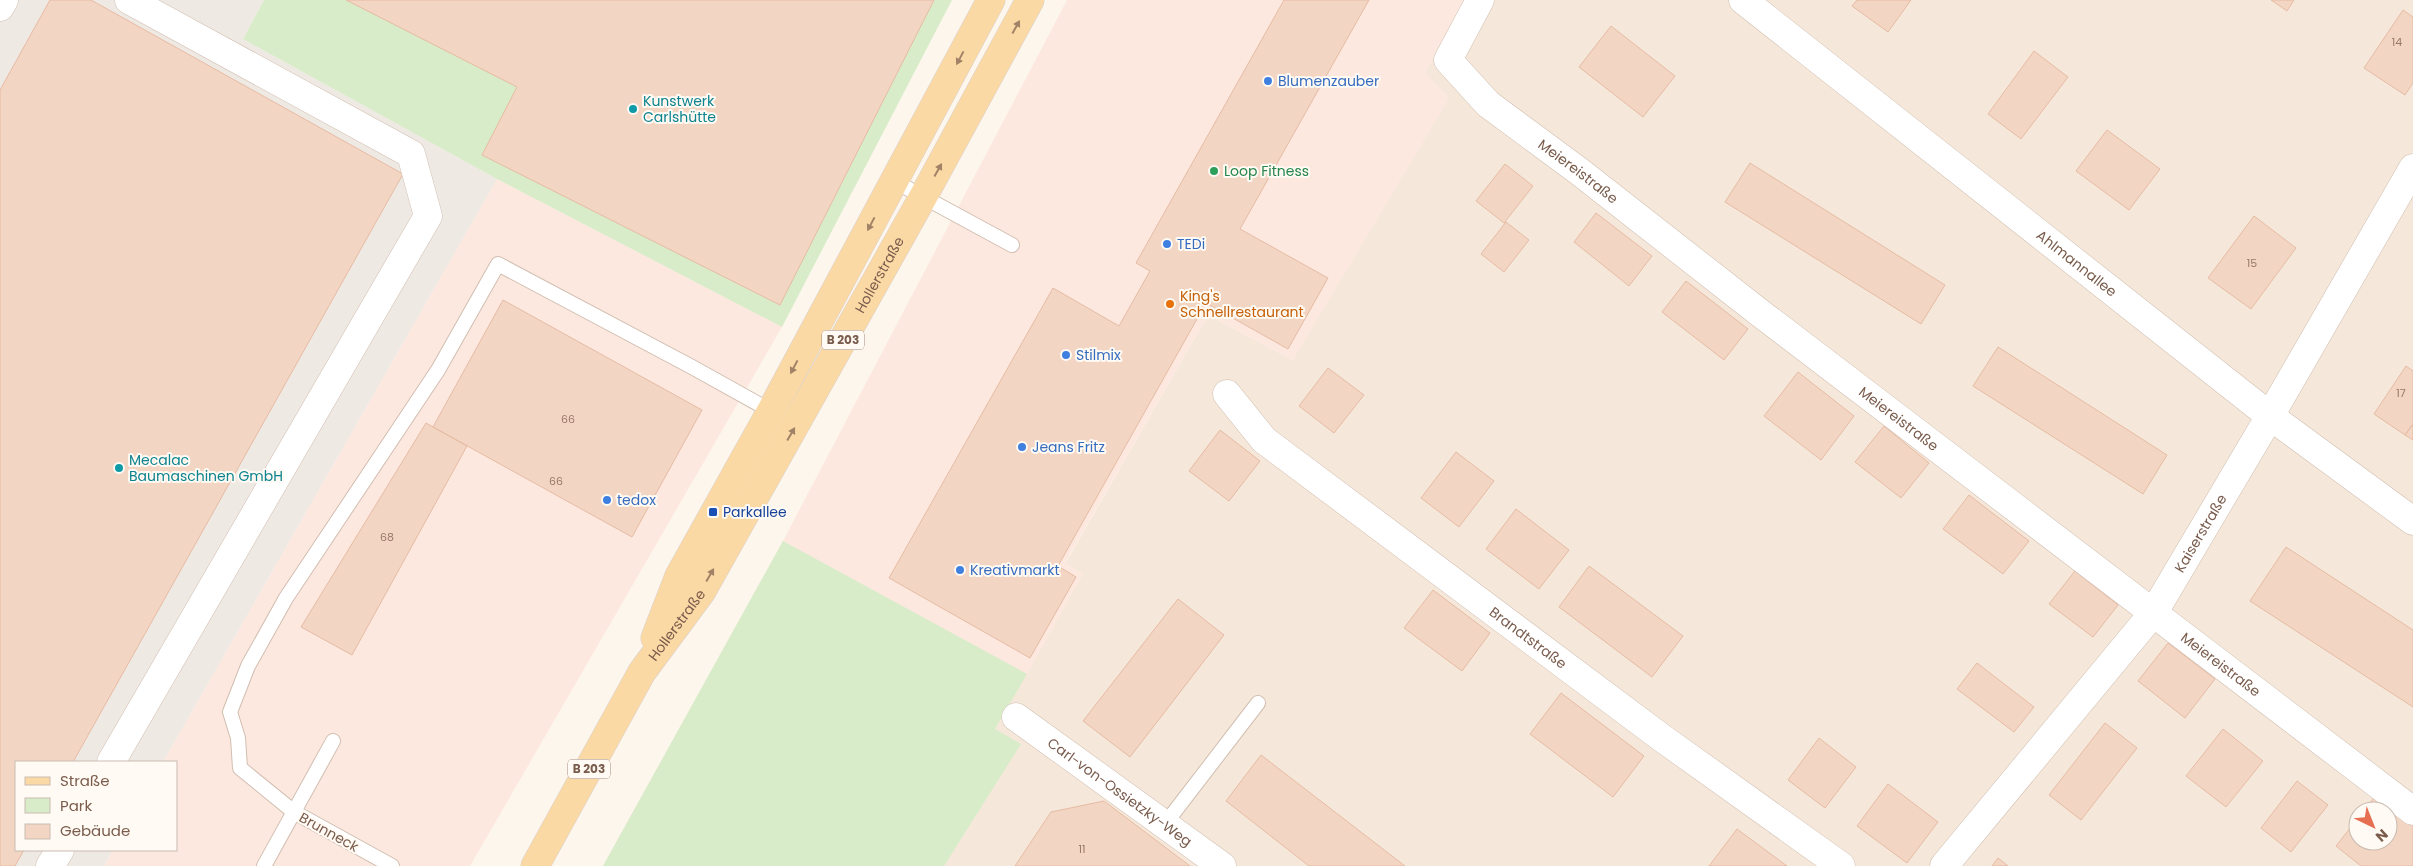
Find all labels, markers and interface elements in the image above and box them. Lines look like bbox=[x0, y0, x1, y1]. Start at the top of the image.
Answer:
one-way arrow bbox=[1011, 20, 1020, 34]
house number: 14 bbox=[2392, 34, 2402, 50]
one-way arrow bbox=[956, 51, 964, 66]
place label: Blumenzauber bbox=[1278, 71, 1379, 91]
marker: Blumenzauber bbox=[1262, 75, 1274, 87]
place label: Kunstwerk Carlshütte bbox=[643, 91, 716, 127]
marker: Kunstwerk Carlshütte bbox=[627, 103, 639, 115]
street label: Meiereistraße bbox=[1534, 134, 1623, 208]
place label: Loop Fitness bbox=[1224, 161, 1309, 181]
one-way arrow bbox=[934, 163, 942, 177]
marker: Loop Fitness bbox=[1208, 165, 1220, 177]
one-way arrow bbox=[867, 217, 875, 231]
street label: Ahlmannallee bbox=[2032, 225, 2121, 302]
street label: Hollerstraße bbox=[850, 233, 909, 317]
place label: TEDi bbox=[1177, 234, 1205, 254]
marker: TEDi bbox=[1161, 238, 1173, 250]
house number: 15 bbox=[2247, 255, 2257, 271]
place label: King's Schnellrestaurant bbox=[1180, 286, 1304, 322]
marker: King's Schnellrestaurant bbox=[1164, 298, 1176, 310]
road number: B 203 bbox=[822, 330, 864, 350]
place label: Stilmix bbox=[1076, 345, 1121, 365]
marker: Stilmix bbox=[1060, 349, 1072, 361]
one-way arrow bbox=[790, 360, 798, 374]
street label: Meiereistraße bbox=[1855, 382, 1943, 456]
house number: 17 bbox=[2396, 385, 2406, 401]
house number: 66 bbox=[561, 411, 575, 427]
one-way arrow bbox=[786, 427, 795, 441]
place label: Jeans Fritz bbox=[1032, 437, 1105, 457]
marker: Jeans Fritz bbox=[1016, 441, 1028, 453]
place label: Mecalac Baumaschinen GmbH bbox=[129, 450, 283, 486]
marker: Mecalac Baumaschinen GmbH bbox=[113, 462, 125, 474]
house number: 66 bbox=[549, 473, 563, 489]
place label: tedox bbox=[617, 490, 656, 510]
street label: Kaiserstraße bbox=[2170, 490, 2232, 576]
marker: tedox bbox=[601, 494, 613, 506]
place label: Parkallee bbox=[723, 502, 787, 522]
marker: Parkallee bbox=[707, 506, 719, 518]
house number: 68 bbox=[380, 529, 394, 545]
place label: Kreativmarkt bbox=[970, 560, 1060, 580]
marker: Kreativmarkt bbox=[954, 564, 966, 576]
one-way arrow bbox=[706, 569, 715, 582]
street label: Hollerstraße bbox=[643, 585, 710, 665]
street label: Brandtstraße bbox=[1485, 602, 1571, 674]
street label: Meiereistraße bbox=[2177, 627, 2265, 702]
street label: Carl-von-Ossietzky-Weg bbox=[1043, 733, 1196, 851]
road number: B 203 bbox=[568, 760, 610, 779]
legend bbox=[15, 761, 178, 851]
text: Straße bbox=[60, 770, 110, 791]
text: Park bbox=[60, 795, 92, 816]
north arrow bbox=[2348, 801, 2398, 851]
street label: Brunneck bbox=[296, 807, 363, 857]
text: Gebäude bbox=[60, 820, 130, 841]
text: N bbox=[2371, 825, 2393, 846]
house number: 11 bbox=[1078, 841, 1086, 857]

